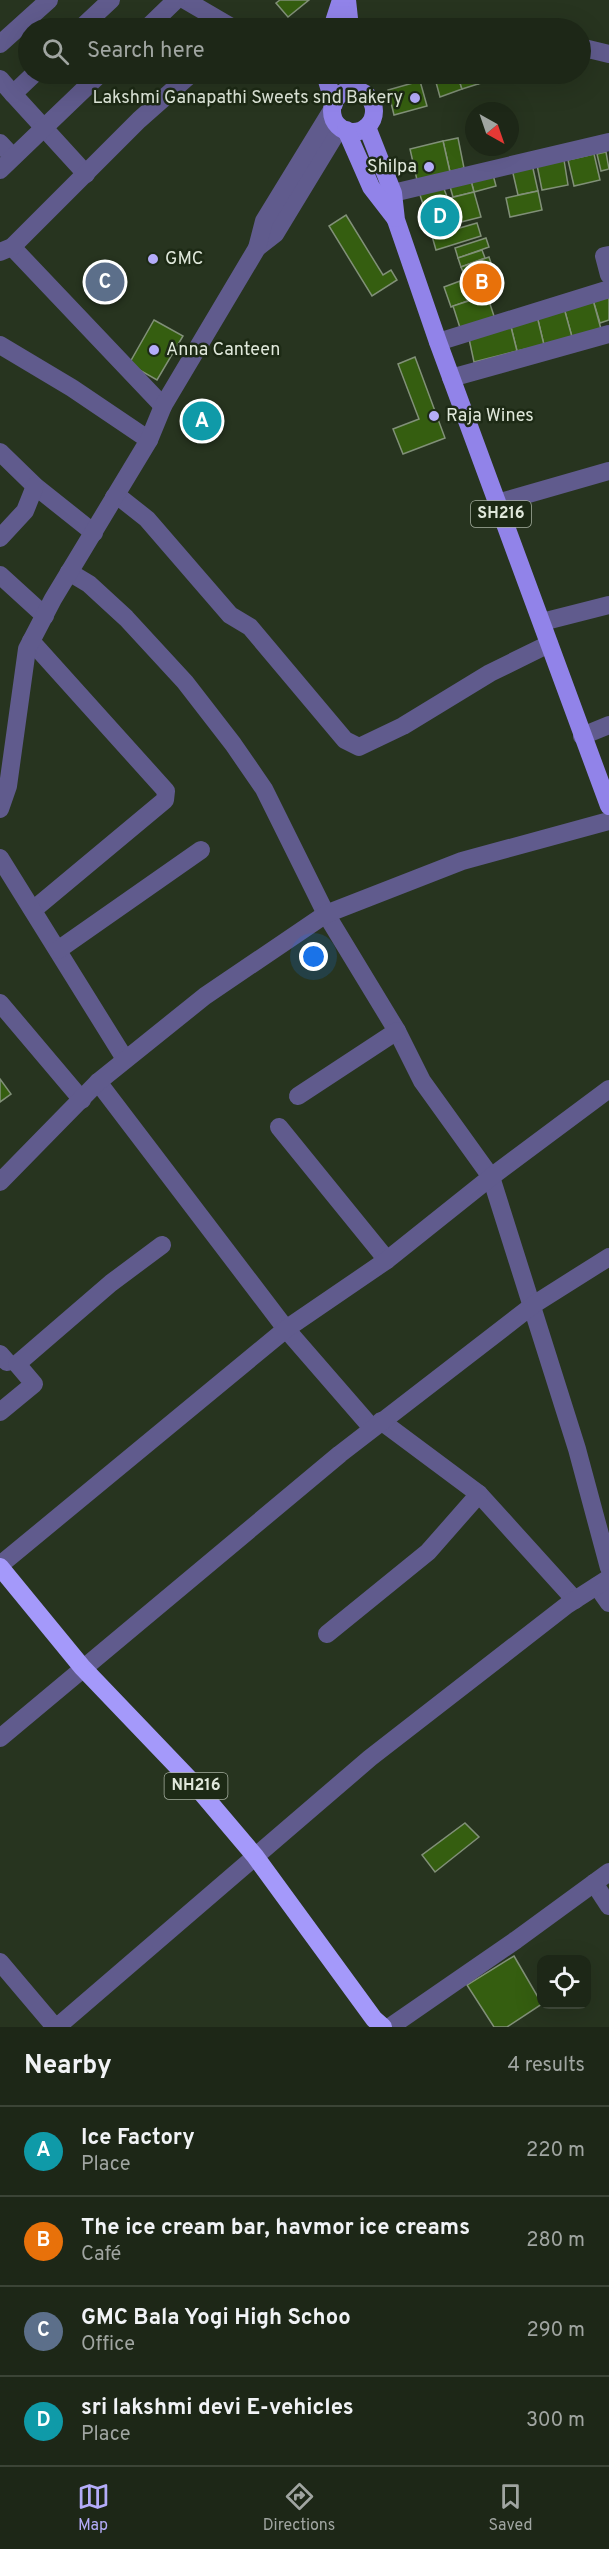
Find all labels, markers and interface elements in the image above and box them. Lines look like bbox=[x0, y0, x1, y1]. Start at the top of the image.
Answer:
search box bbox=[18, 18, 591, 84]
icon: search bbox=[39, 35, 72, 68]
text: Search here bbox=[87, 38, 205, 65]
place label: Lakshmi Ganapathi Sweets snd Bakery bbox=[93, 87, 403, 110]
marker: Lakshmi Ganapathi Sweets snd Bakery bbox=[408, 91, 422, 105]
north arrow bbox=[465, 102, 519, 156]
place label: Shilpa bbox=[367, 156, 417, 179]
marker: Shilpa bbox=[422, 160, 436, 174]
pin: D bbox=[420, 194, 460, 240]
place label: GMC bbox=[165, 248, 204, 271]
marker: GMC bbox=[146, 252, 160, 266]
pin: C bbox=[86, 260, 124, 304]
pin: B bbox=[462, 260, 502, 306]
place label: Anna Canteen bbox=[166, 339, 280, 362]
marker: Anna Canteen bbox=[147, 343, 161, 357]
pin: A bbox=[182, 398, 222, 444]
place label: Raja Wines bbox=[446, 405, 534, 428]
marker: Raja Wines bbox=[427, 409, 441, 423]
road number: SH216 bbox=[471, 501, 531, 527]
your location bbox=[299, 942, 328, 971]
road number: NH216 bbox=[164, 1773, 228, 1799]
map controls bbox=[537, 1955, 591, 2009]
button: locate bbox=[537, 1955, 591, 2009]
text: Nearby bbox=[24, 2050, 112, 2083]
text: 4 results bbox=[508, 2053, 585, 2079]
text: Ice Factory bbox=[81, 2125, 195, 2152]
text: A bbox=[36, 2138, 51, 2164]
text: 220 m bbox=[526, 2138, 585, 2164]
text: Place bbox=[81, 2152, 131, 2178]
text: The ice cream bar, havmor ice creams bbox=[81, 2215, 470, 2242]
text: B bbox=[37, 2228, 50, 2254]
text: 280 m bbox=[526, 2228, 585, 2254]
text: Café bbox=[81, 2242, 121, 2268]
text: GMC Bala Yogi High Schoo bbox=[81, 2305, 351, 2332]
text: C bbox=[37, 2318, 50, 2344]
text: 290 m bbox=[527, 2318, 585, 2344]
text: Office bbox=[81, 2332, 135, 2358]
text: sri lakshmi devi E-vehicles bbox=[81, 2395, 354, 2422]
text: D bbox=[36, 2408, 51, 2434]
text: 300 m bbox=[526, 2408, 585, 2434]
text: Place bbox=[81, 2422, 131, 2448]
tab: Map bbox=[77, 2480, 110, 2536]
tab: Directions bbox=[263, 2480, 335, 2536]
tab: Saved bbox=[488, 2480, 532, 2536]

